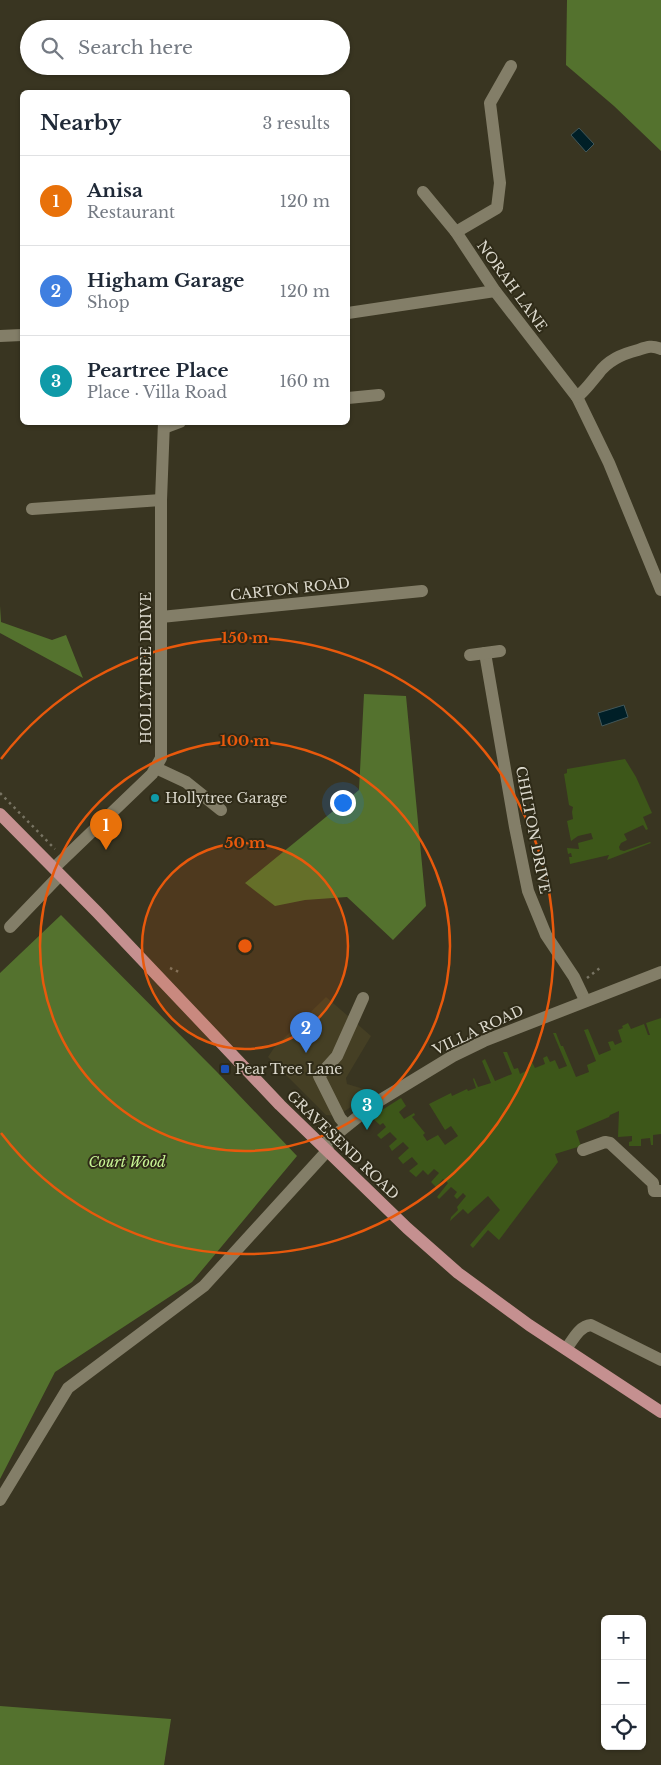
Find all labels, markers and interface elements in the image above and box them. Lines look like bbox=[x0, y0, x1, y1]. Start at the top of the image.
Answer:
search box bbox=[20, 20, 350, 75]
icon: search bbox=[38, 34, 66, 62]
text: Search here bbox=[78, 36, 193, 59]
text: Nearby bbox=[40, 110, 121, 136]
text: 3 results bbox=[262, 113, 330, 133]
text: Anisa bbox=[87, 179, 143, 202]
text: 1 bbox=[53, 191, 59, 211]
text: 120 m bbox=[280, 191, 330, 211]
text: Restaurant bbox=[87, 202, 175, 222]
street label: NORAH LANE bbox=[473, 237, 551, 335]
text: Higham Garage bbox=[87, 269, 244, 292]
text: 2 bbox=[51, 281, 61, 301]
text: 120 m bbox=[280, 281, 330, 301]
text: Shop bbox=[87, 292, 130, 312]
text: Peartree Place bbox=[87, 359, 229, 382]
text: 3 bbox=[51, 371, 61, 391]
text: 160 m bbox=[279, 371, 330, 391]
text: Place · Villa Road bbox=[87, 382, 227, 402]
street label: CARTON ROAD bbox=[229, 574, 351, 604]
street label: HOLLYTREE DRIVE bbox=[137, 592, 155, 744]
text: 150 m bbox=[221, 628, 269, 647]
text: 100 m bbox=[220, 731, 270, 750]
street label: CHILTON DRIVE bbox=[512, 765, 554, 895]
place label: Hollytree Garage bbox=[165, 789, 287, 807]
your location bbox=[330, 790, 356, 816]
marker: Hollytree Garage bbox=[149, 792, 161, 804]
pin: 1 bbox=[90, 809, 122, 850]
text: 50 m bbox=[225, 833, 266, 852]
centre of rings bbox=[236, 937, 254, 955]
street label: VILLA ROAD bbox=[429, 1001, 526, 1059]
pin: 2 bbox=[290, 1012, 322, 1053]
place label: Pear Tree Lane bbox=[235, 1060, 342, 1078]
marker: Pear Tree Lane bbox=[219, 1063, 231, 1075]
street label: GRAVESEND ROAD bbox=[283, 1087, 403, 1203]
pin: 3 bbox=[351, 1089, 383, 1130]
park label: Court Wood bbox=[88, 1153, 166, 1171]
map controls bbox=[601, 1615, 646, 1750]
button: + bbox=[601, 1615, 646, 1660]
button: − bbox=[601, 1660, 646, 1705]
button: locate bbox=[601, 1705, 646, 1750]

